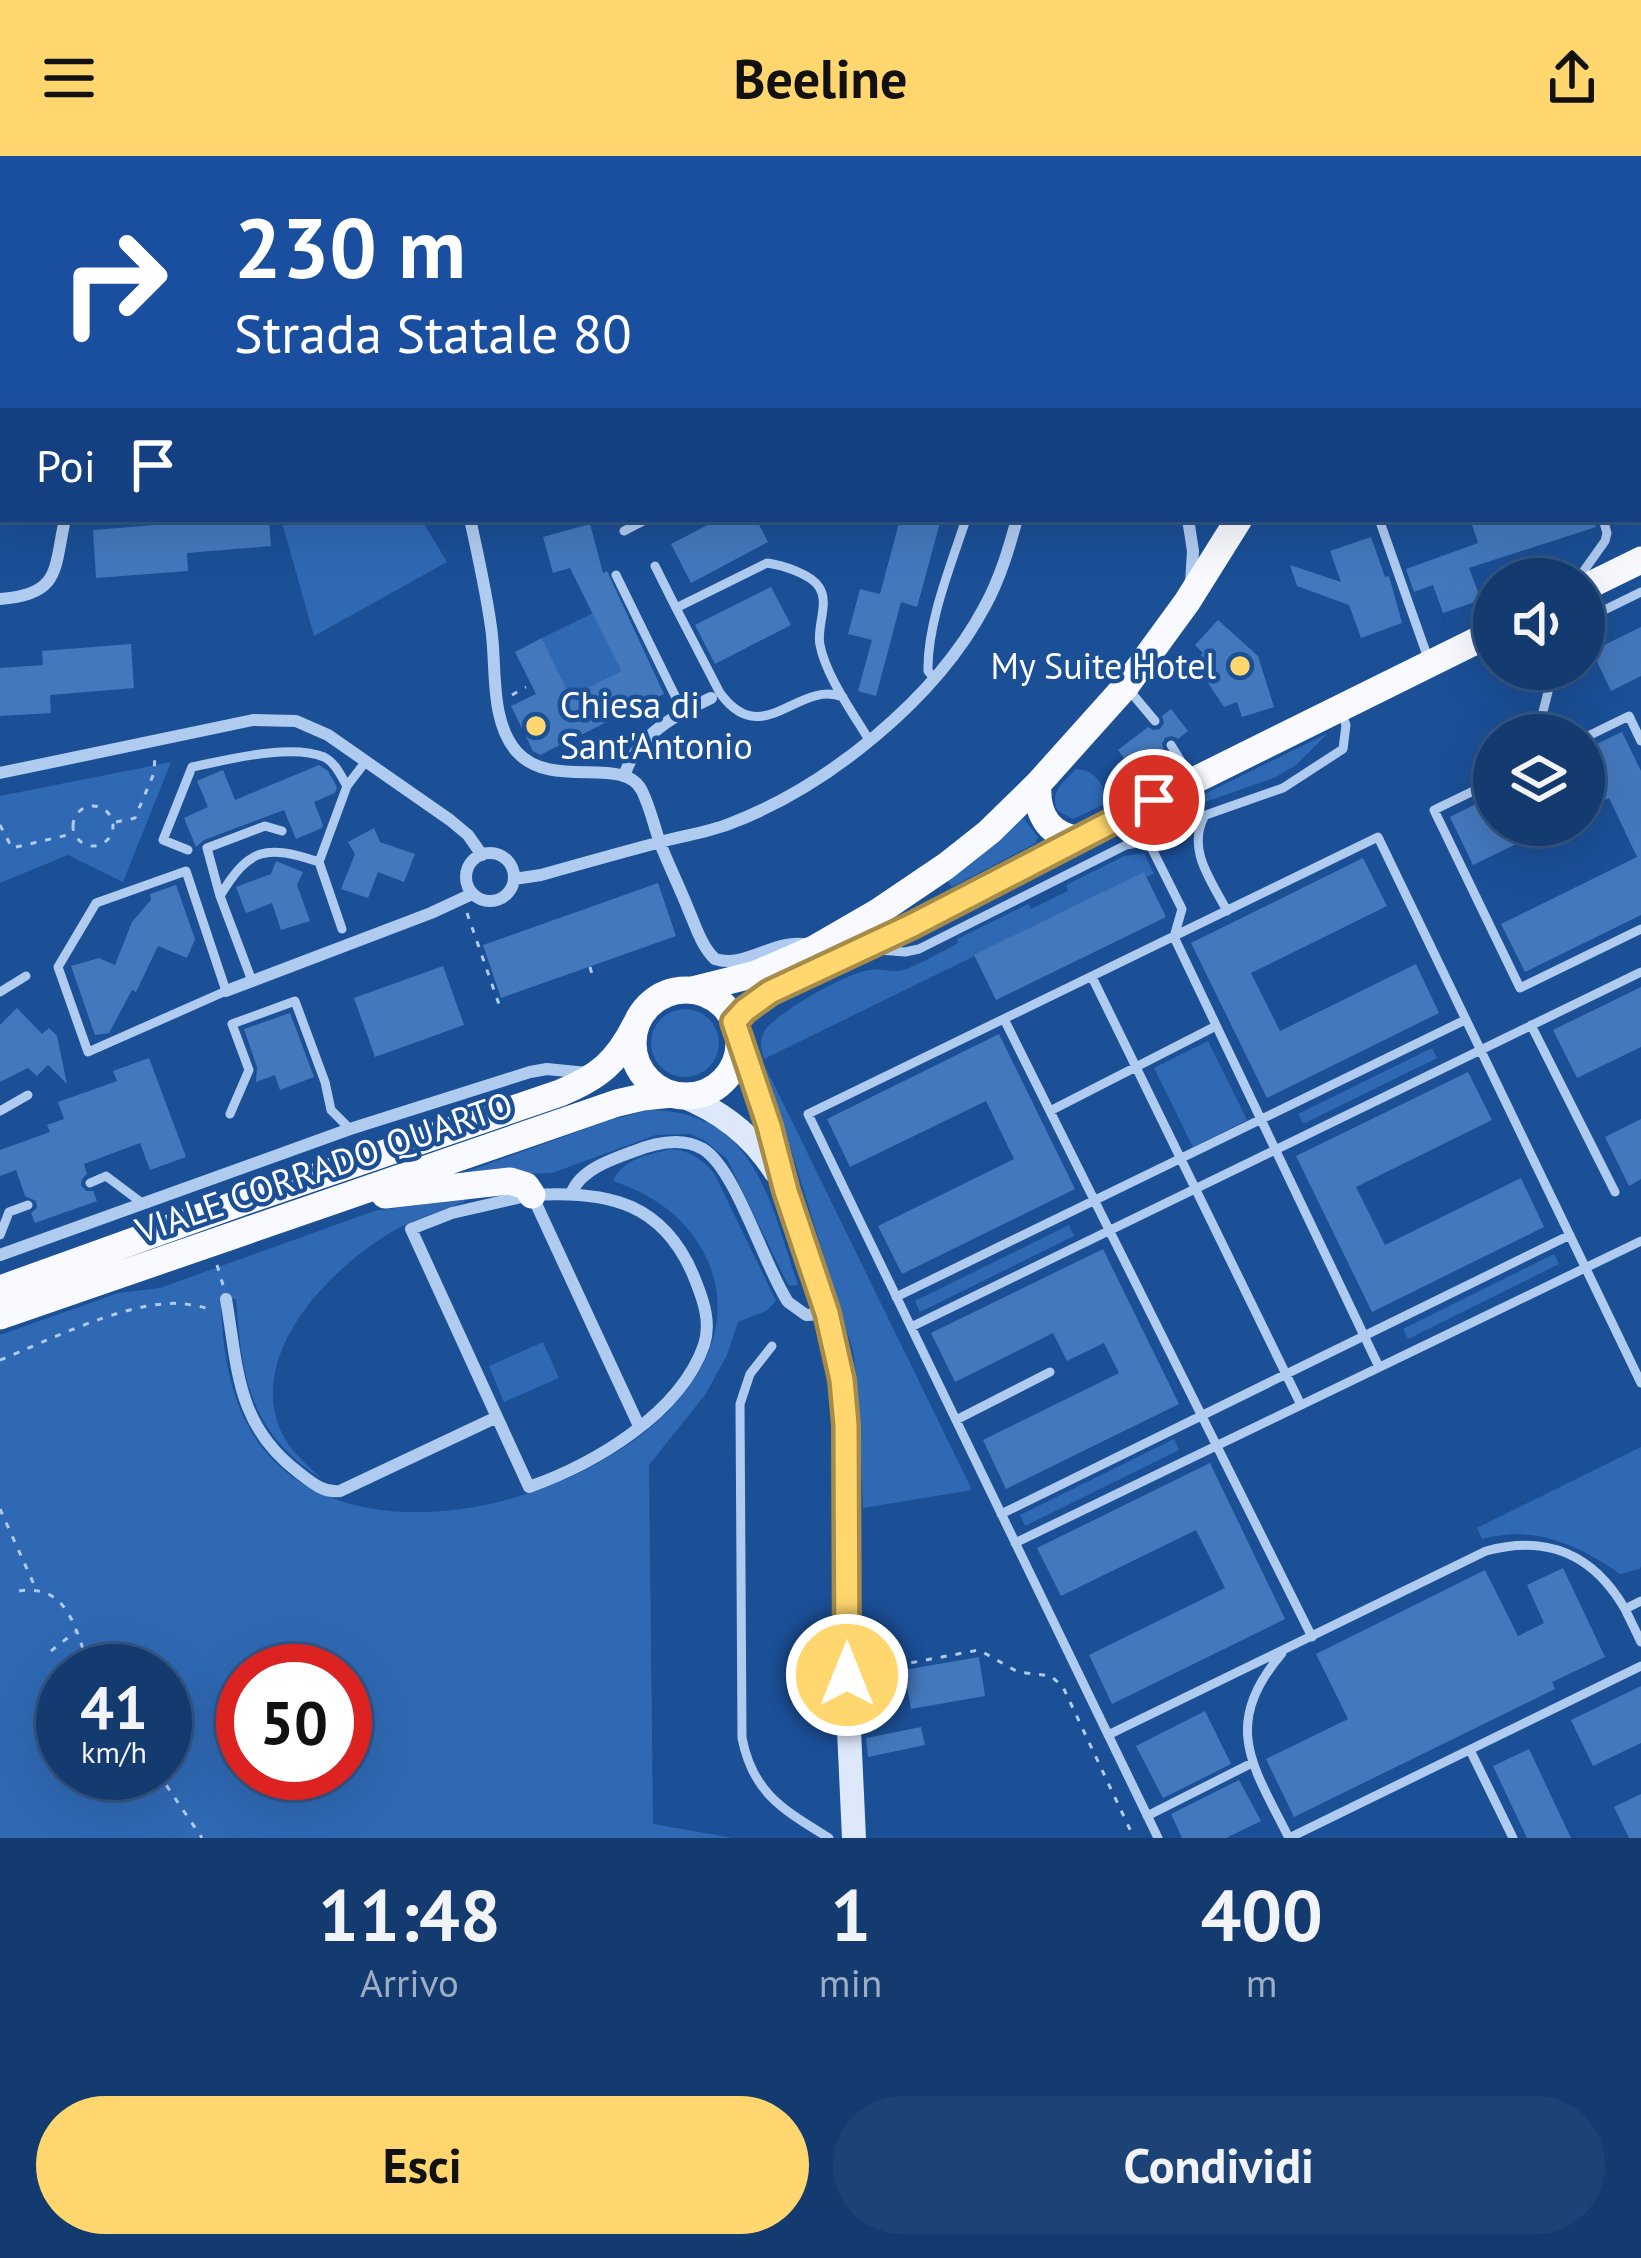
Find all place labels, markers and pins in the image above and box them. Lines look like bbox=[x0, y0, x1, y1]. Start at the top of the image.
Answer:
place label: My Suite Hotel bbox=[990, 642, 1216, 689]
marker: My Suite Hotel bbox=[1227, 653, 1253, 679]
place label: Chiesa di Sant'Antonio bbox=[560, 681, 753, 769]
marker: Chiesa di Sant'Antonio bbox=[523, 713, 549, 739]
pin bbox=[1103, 749, 1205, 851]

